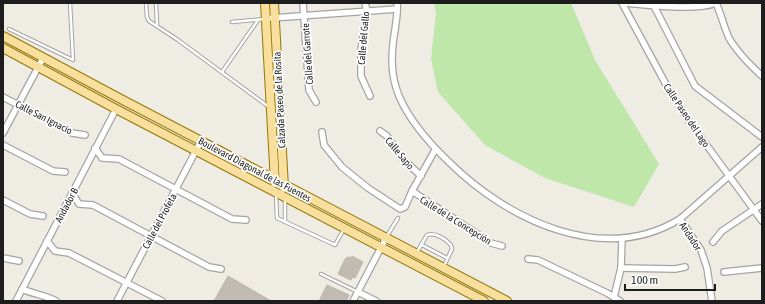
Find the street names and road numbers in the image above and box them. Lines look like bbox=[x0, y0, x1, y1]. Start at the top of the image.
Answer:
street label: Calle del Gallo bbox=[356, 11, 371, 65]
street label: Calle del Garrote bbox=[300, 22, 315, 85]
street label: Calzada Paseo de la Rosita bbox=[271, 51, 288, 149]
street label: Calle Paseo del Lago bbox=[661, 81, 712, 149]
street label: Calle San Ignacio bbox=[13, 98, 74, 137]
street label: Boulevard Diagonal de las Fuentes bbox=[197, 135, 313, 204]
street label: Calle Sapo bbox=[383, 135, 416, 172]
street label: Andador B bbox=[53, 186, 80, 224]
street label: Calle del Profeta bbox=[140, 191, 179, 251]
street label: Calle de la Concepción bbox=[418, 194, 494, 247]
street label: Andador bbox=[677, 220, 704, 253]

